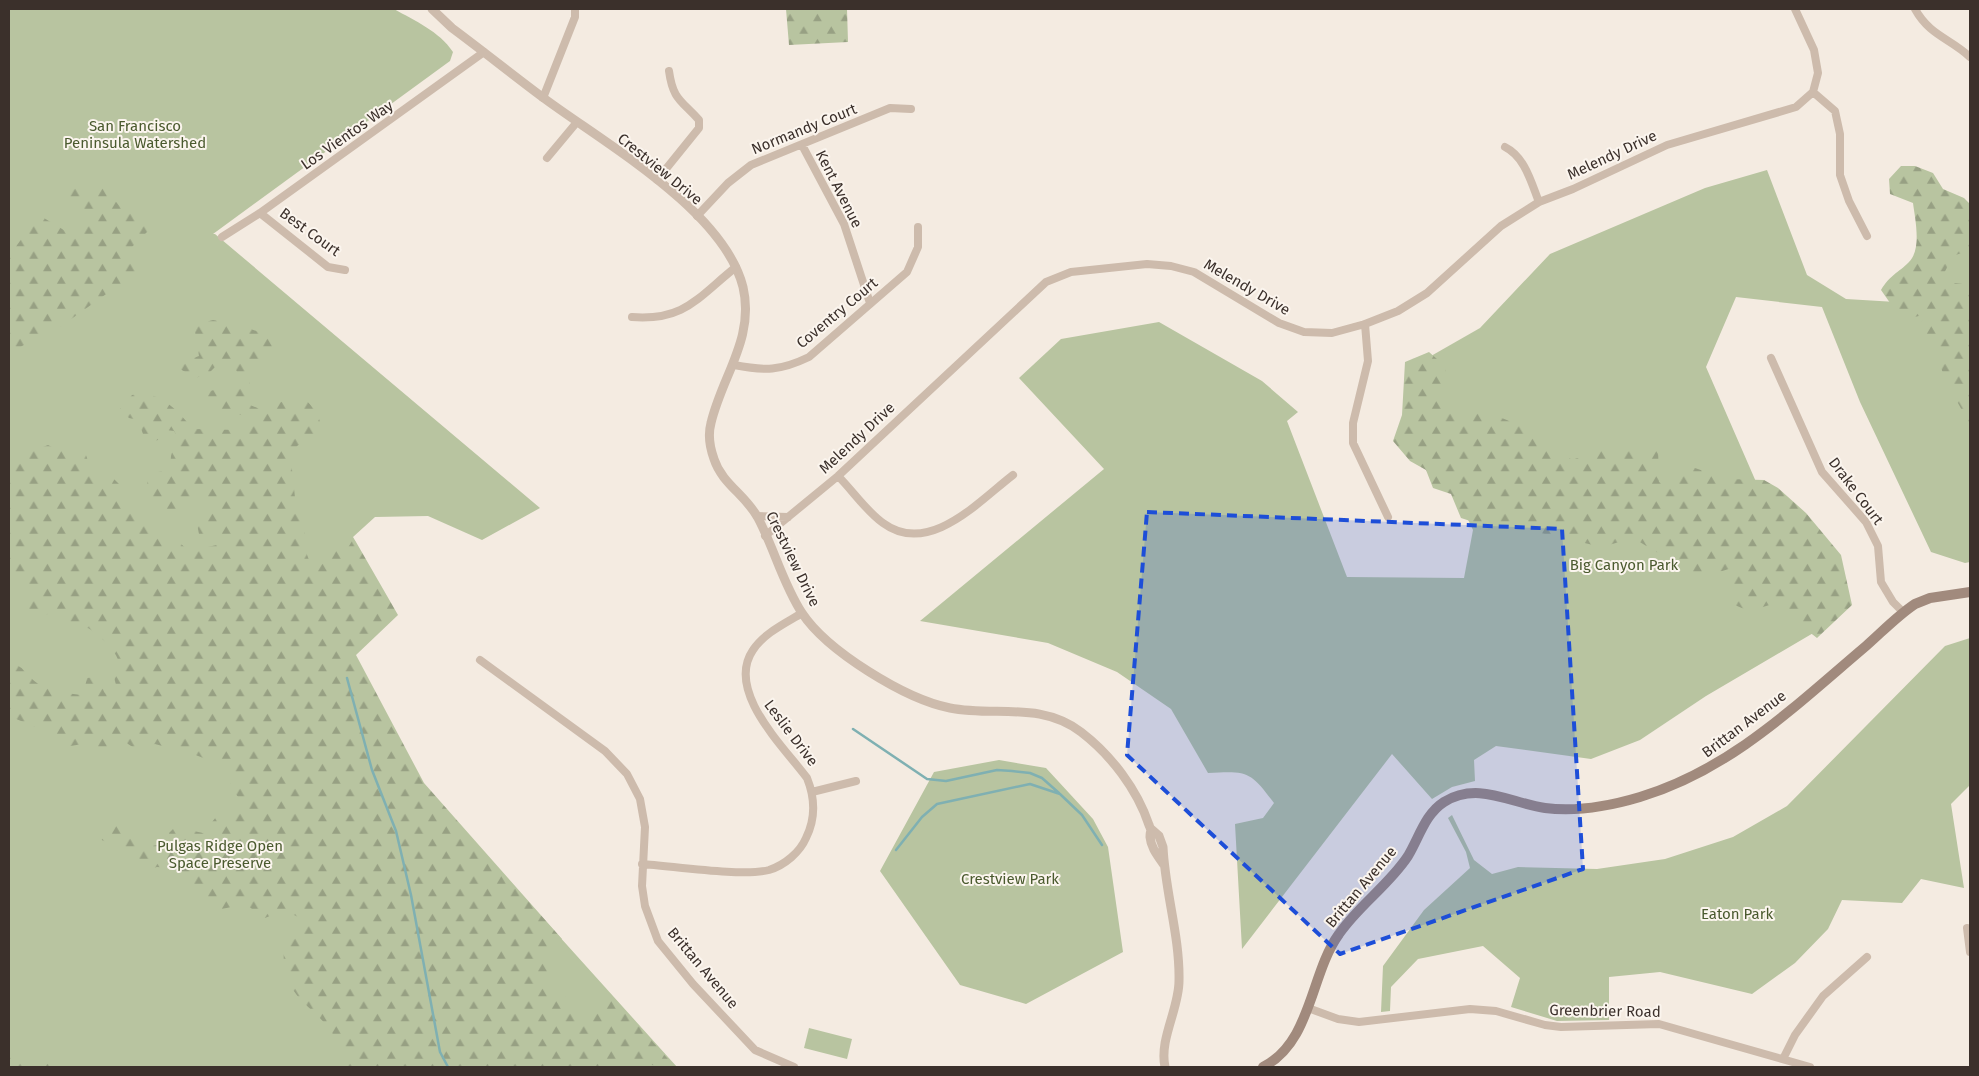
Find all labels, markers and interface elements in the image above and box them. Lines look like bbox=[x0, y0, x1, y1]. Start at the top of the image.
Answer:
street label: Los Vientos Way bbox=[297, 96, 397, 174]
street label: Normandy Court bbox=[749, 100, 860, 158]
park label: San Francisco Peninsula Watershed bbox=[64, 117, 206, 152]
street label: Melendy Drive bbox=[1564, 126, 1660, 184]
street label: Crestview Drive bbox=[614, 129, 706, 209]
street label: Kent Avenue bbox=[812, 147, 866, 231]
street label: Best Court bbox=[276, 204, 344, 260]
street label: Melendy Drive bbox=[1201, 255, 1293, 319]
street label: Coventry Court bbox=[793, 273, 882, 352]
street label: Melendy Drive bbox=[816, 398, 898, 478]
street label: Drake Court bbox=[1825, 454, 1887, 529]
street label: Crestview Drive bbox=[762, 508, 824, 610]
park label: Big Canyon Park bbox=[1570, 556, 1679, 574]
street label: Brittan Avenue bbox=[1698, 687, 1790, 761]
street label: Leslie Drive bbox=[760, 696, 822, 770]
park label: Pulgas Ridge Open Space Preserve bbox=[157, 837, 283, 872]
street label: Brittan Avenue bbox=[1322, 843, 1400, 931]
park label: Crestview Park bbox=[961, 870, 1059, 888]
park label: Eaton Park bbox=[1701, 905, 1773, 923]
street label: Brittan Avenue bbox=[664, 924, 742, 1012]
street label: Greenbrier Road bbox=[1549, 1001, 1661, 1021]

